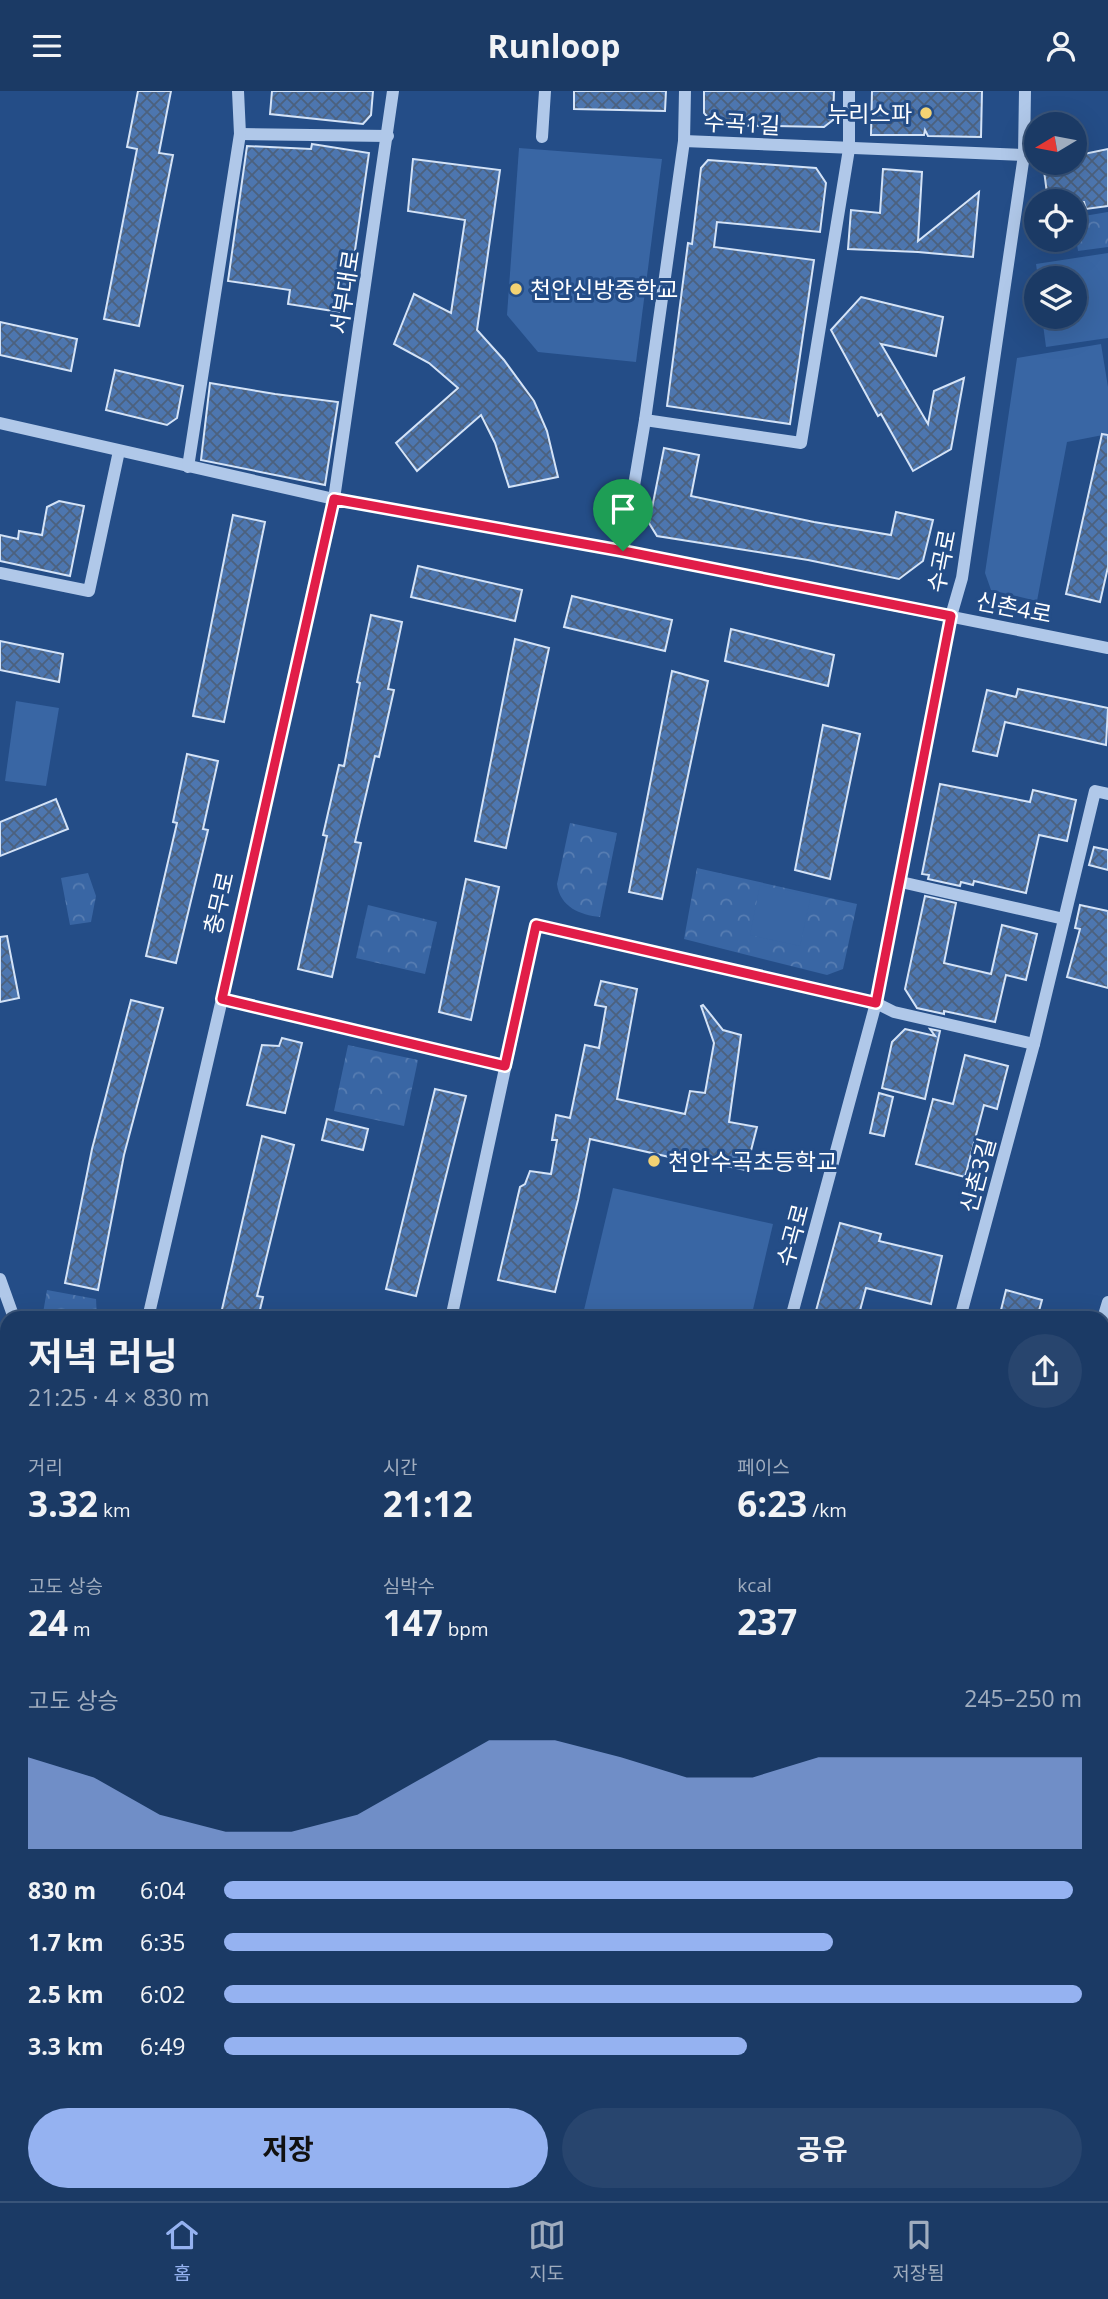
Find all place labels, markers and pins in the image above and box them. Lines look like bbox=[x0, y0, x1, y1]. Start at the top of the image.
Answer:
place label: 누리스파 bbox=[827, 97, 912, 129]
marker: 누리스파 bbox=[918, 105, 934, 121]
place label: 천안신방중학교 bbox=[530, 273, 678, 305]
marker: 천안신방중학교 bbox=[508, 281, 524, 297]
pin bbox=[593, 479, 653, 551]
place label: 천안수곡초등학교 bbox=[668, 1145, 837, 1177]
marker: 천안수곡초등학교 bbox=[646, 1153, 662, 1169]

